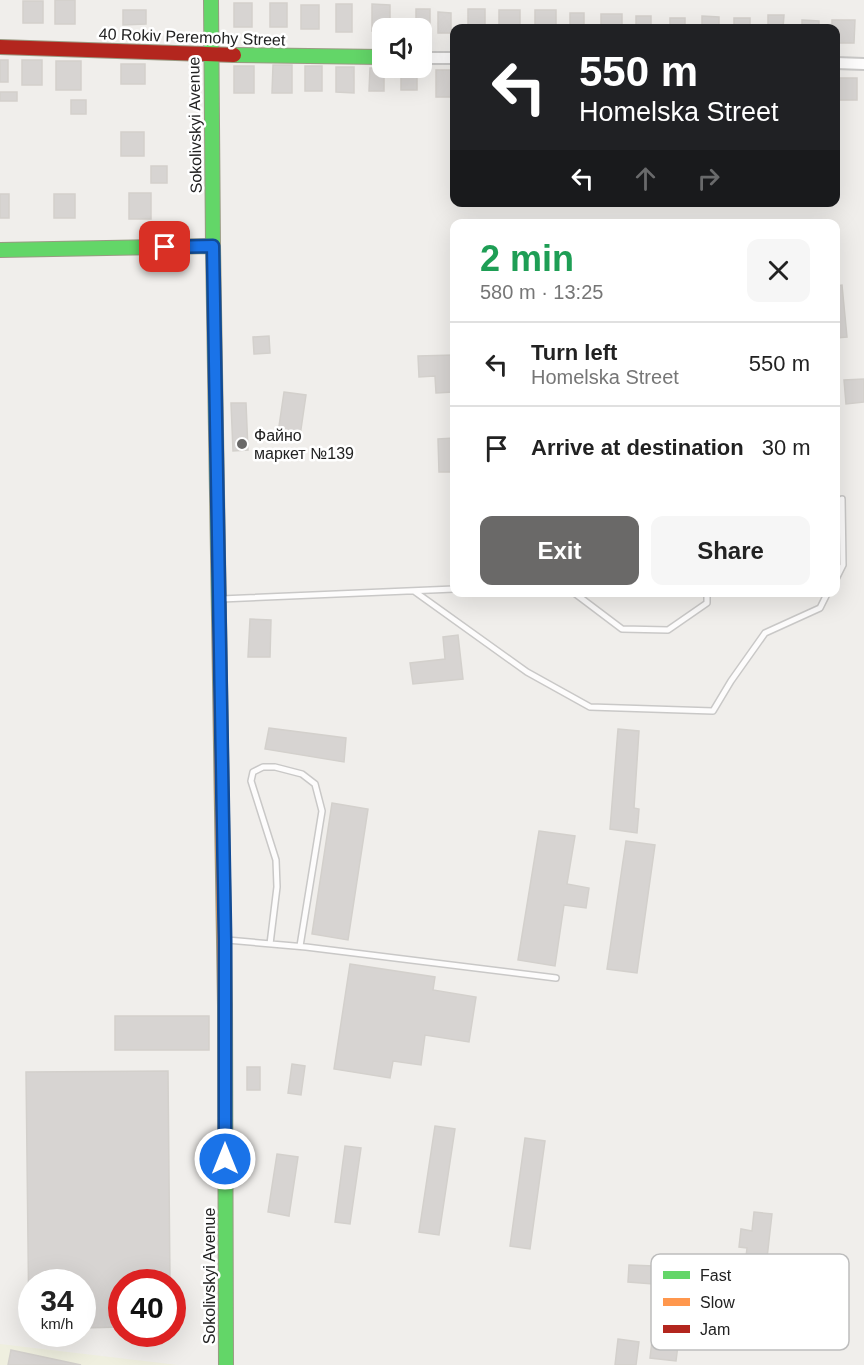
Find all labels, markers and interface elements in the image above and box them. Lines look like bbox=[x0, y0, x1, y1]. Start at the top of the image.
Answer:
map controls bbox=[372, 18, 432, 78]
button: sound bbox=[372, 18, 432, 78]
street label: 40 Rokiv Peremohy Street bbox=[98, 25, 286, 49]
icon: left bbox=[480, 48, 558, 126]
text: 550 m bbox=[579, 48, 698, 95]
street label: Sokolivskyi Avenue bbox=[185, 56, 205, 193]
text: Homelska Street bbox=[579, 97, 779, 127]
icon: left bbox=[566, 162, 599, 195]
icon: ahead bbox=[629, 162, 662, 195]
icon: right bbox=[692, 162, 725, 195]
pin bbox=[139, 221, 190, 272]
icon: arrive bbox=[148, 230, 181, 263]
text: 2 min bbox=[480, 238, 574, 279]
button: close bbox=[747, 239, 810, 302]
text: 580 m · 13:25 bbox=[480, 281, 603, 303]
text: Turn left bbox=[531, 340, 617, 365]
icon: left bbox=[480, 348, 513, 381]
text: 550 m bbox=[749, 351, 810, 376]
text: Homelska Street bbox=[531, 366, 679, 388]
place label: Файно маркет №139 bbox=[254, 427, 354, 462]
icon: arrive bbox=[480, 432, 513, 465]
text: Arrive at destination bbox=[531, 435, 744, 460]
text: 30 m bbox=[762, 435, 811, 460]
marker: Файно маркет №139 bbox=[235, 437, 249, 451]
button: Exit bbox=[480, 516, 639, 585]
button: Share bbox=[651, 516, 810, 585]
position arrow bbox=[193, 1127, 257, 1191]
street label: Sokolivskyi Avenue bbox=[201, 1208, 218, 1344]
legend bbox=[651, 1254, 849, 1350]
text: Fast bbox=[700, 1267, 732, 1284]
speed limit sign: 40 bbox=[108, 1269, 186, 1347]
text: 34 bbox=[40, 1284, 74, 1317]
text: Slow bbox=[700, 1294, 735, 1311]
text: km/h bbox=[41, 1315, 73, 1332]
text: Jam bbox=[700, 1321, 730, 1338]

